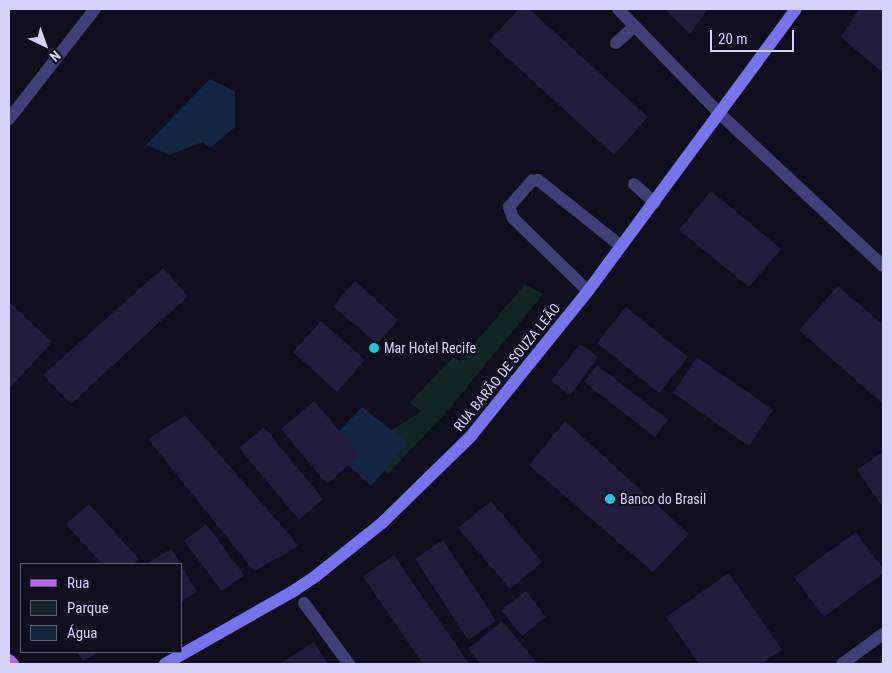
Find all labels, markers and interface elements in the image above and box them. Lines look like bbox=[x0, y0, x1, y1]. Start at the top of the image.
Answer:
north arrow bbox=[20, 20, 70, 70]
scale bar bbox=[712, 20, 796, 52]
text: 20 m bbox=[718, 30, 748, 48]
text: N bbox=[47, 47, 64, 65]
street label: RUA BARÃO DE SOUZA LEÃO bbox=[450, 300, 564, 434]
place label: Mar Hotel Recife bbox=[384, 340, 476, 356]
marker: Mar Hotel Recife bbox=[368, 342, 380, 354]
place label: Banco do Brasil bbox=[620, 491, 706, 507]
marker: Banco do Brasil bbox=[604, 493, 616, 505]
legend bbox=[20, 563, 182, 653]
text: Rua bbox=[67, 574, 89, 592]
text: Parque bbox=[67, 599, 109, 617]
text: Água bbox=[67, 624, 97, 642]

